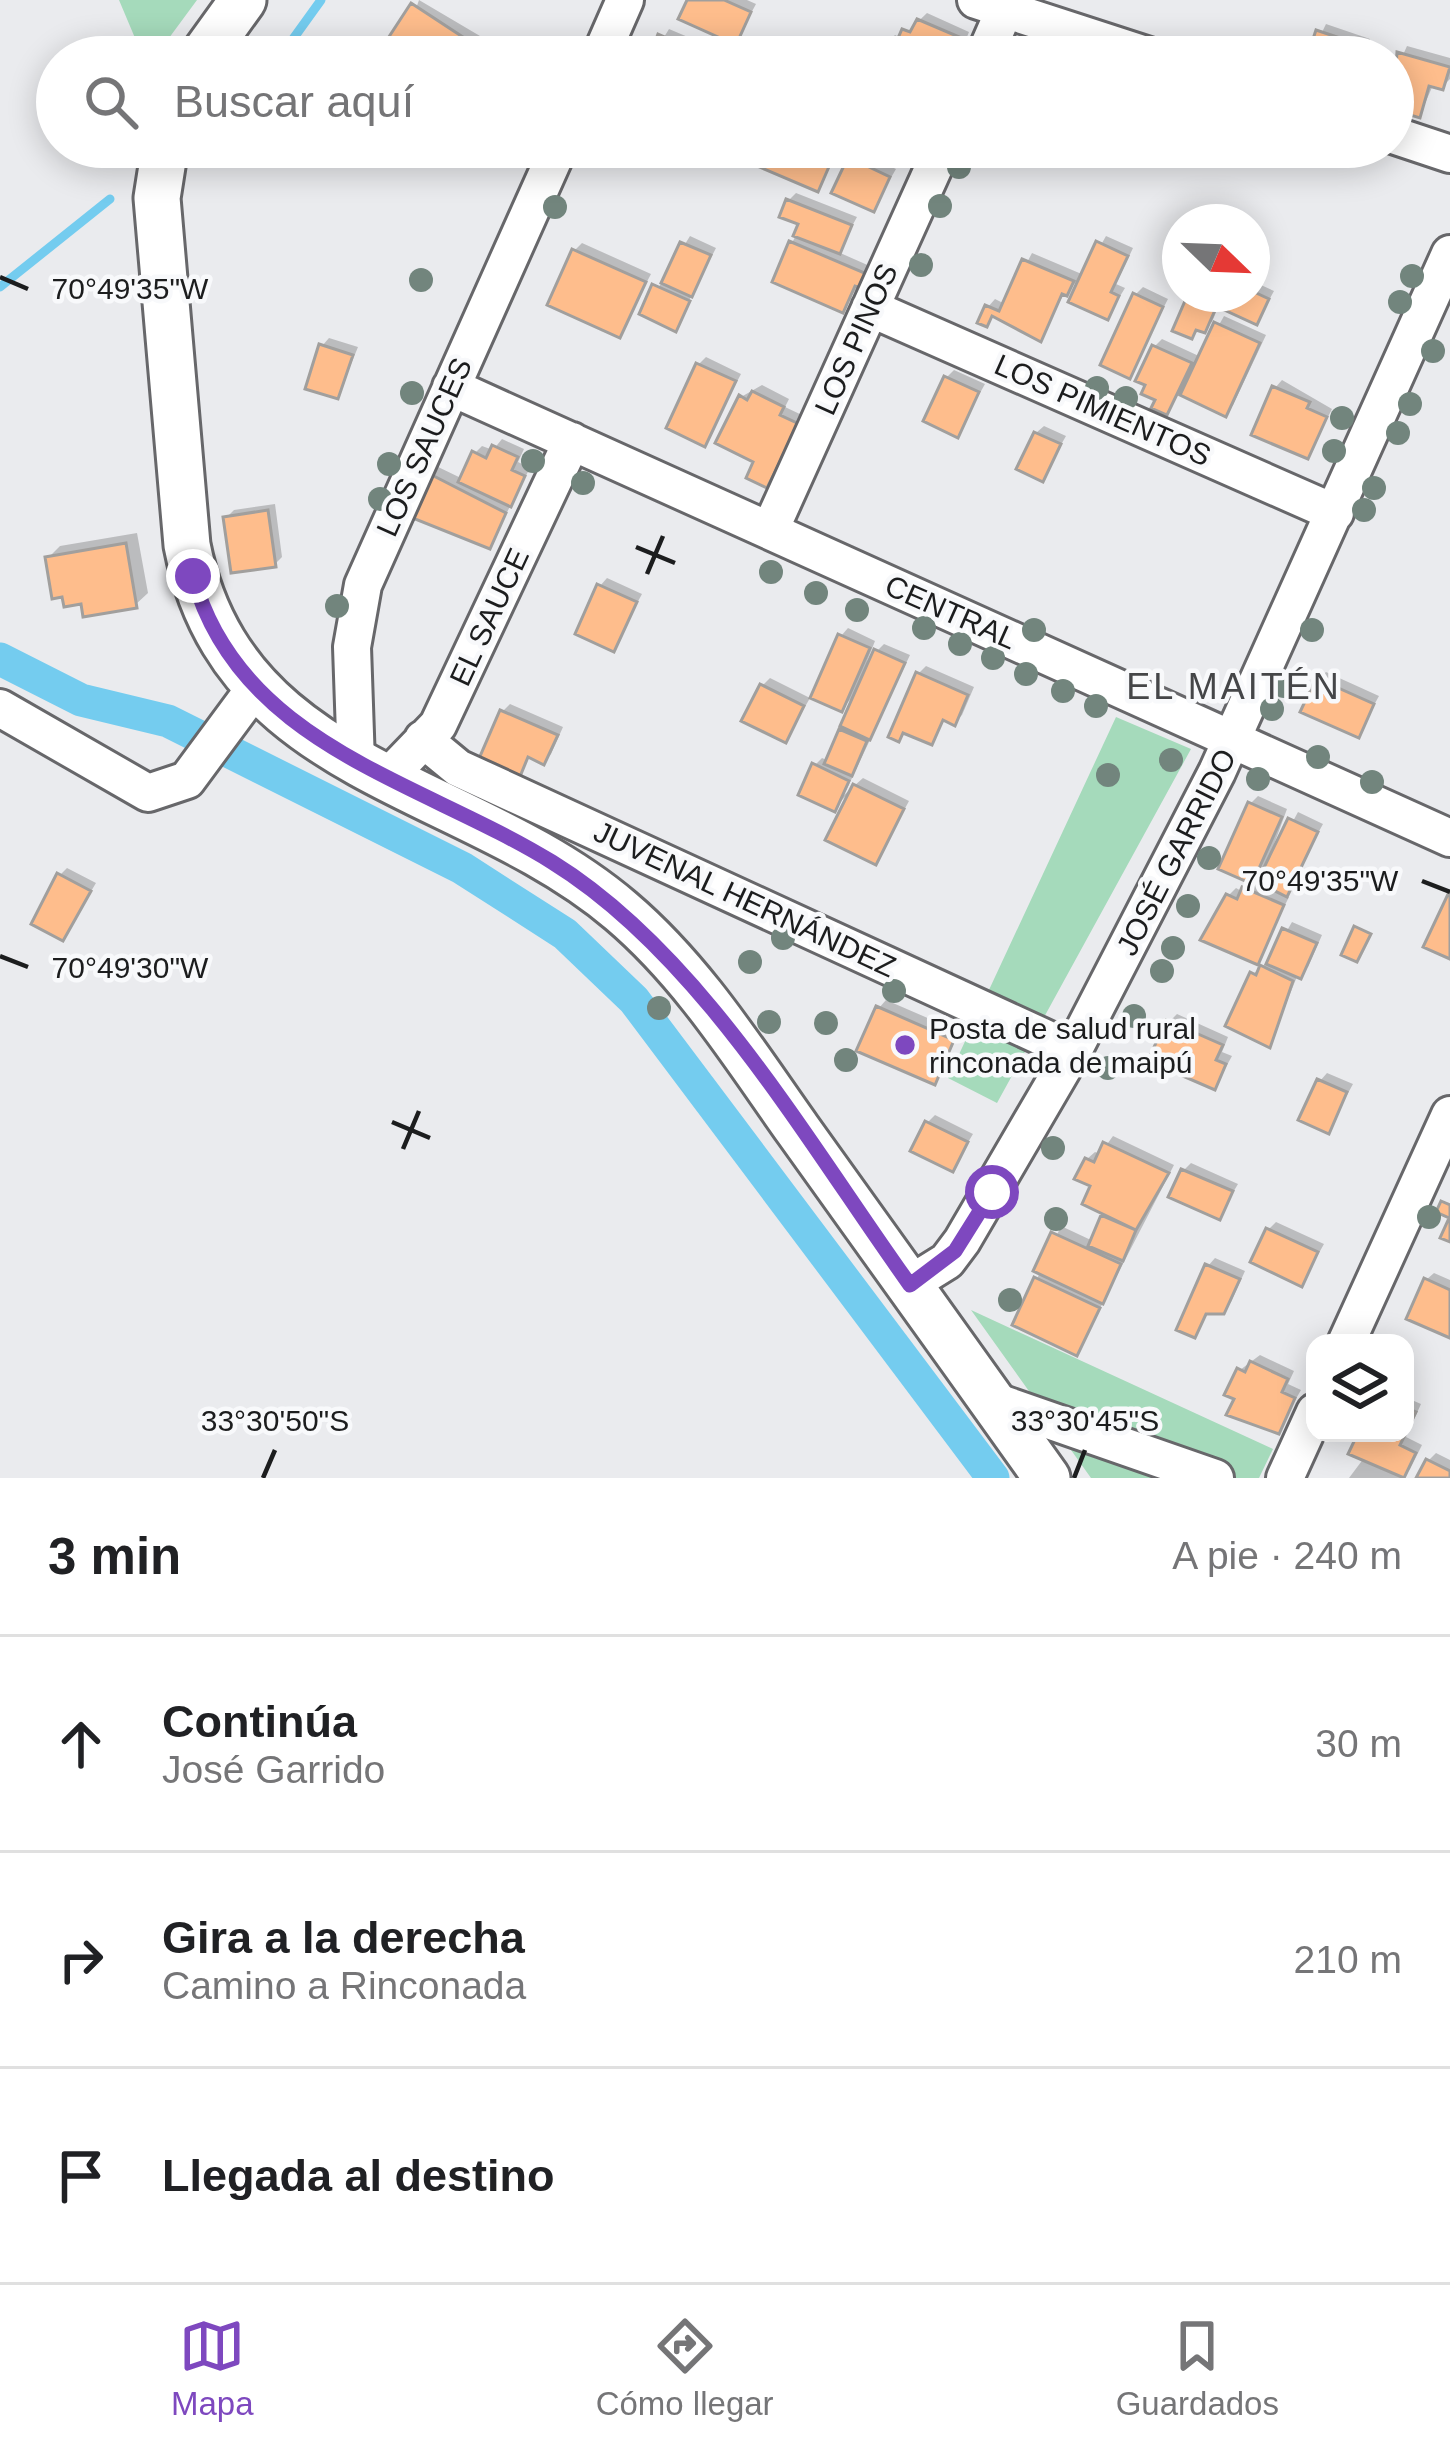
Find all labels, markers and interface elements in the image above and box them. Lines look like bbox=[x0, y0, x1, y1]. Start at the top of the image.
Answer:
search box bbox=[36, 36, 1414, 168]
icon: search bbox=[78, 69, 144, 135]
text: Buscar aquí bbox=[174, 76, 414, 127]
north arrow bbox=[1162, 204, 1270, 312]
street label: LOS PINOS bbox=[808, 258, 904, 420]
text: 70°49'35"W bbox=[52, 272, 209, 305]
street label: LOS PIMIENTOS bbox=[990, 348, 1216, 472]
street label: LOS SAUCES bbox=[370, 353, 478, 541]
street label: EL SAUCE bbox=[443, 543, 535, 691]
route end bbox=[166, 549, 220, 603]
street label: CENTRAL bbox=[880, 568, 1022, 656]
district label: EL MAITÉN bbox=[1126, 666, 1342, 707]
street label: JOSÉ GARRIDO bbox=[1110, 744, 1242, 960]
street label: JUVENAL HERNÁNDEZ bbox=[589, 815, 901, 983]
text: 70°49'35"W bbox=[1242, 864, 1399, 897]
text: 70°49'30"W bbox=[52, 951, 209, 984]
place label: Posta de salud rural rinconada de maipú bbox=[929, 1012, 1196, 1079]
marker: Posta de salud rural rinconada de maipú bbox=[892, 1032, 918, 1058]
route start bbox=[965, 1165, 1019, 1219]
map controls bbox=[1306, 1334, 1414, 1442]
button: layers bbox=[1306, 1334, 1414, 1442]
text: 33°30'50"S bbox=[201, 1404, 349, 1437]
text: 33°30'45"S bbox=[1011, 1404, 1159, 1437]
text: 3 min bbox=[48, 1528, 181, 1585]
text: A pie · 240 m bbox=[1172, 1534, 1402, 1577]
text: Continúa bbox=[162, 1696, 357, 1747]
icon: ahead bbox=[48, 1711, 114, 1777]
text: 30 m bbox=[1315, 1722, 1402, 1765]
text: José Garrido bbox=[162, 1748, 385, 1791]
text: Gira a la derecha bbox=[162, 1912, 525, 1963]
icon: right bbox=[48, 1927, 114, 1993]
text: 210 m bbox=[1294, 1938, 1402, 1981]
text: Camino a Rinconada bbox=[162, 1964, 526, 2007]
icon: arrive bbox=[48, 2143, 114, 2209]
text: Llegada al destino bbox=[162, 2150, 555, 2201]
tab: Mapa bbox=[171, 2313, 254, 2423]
tab: Cómo llegar bbox=[596, 2313, 774, 2423]
tab: Guardados bbox=[1116, 2313, 1279, 2423]

